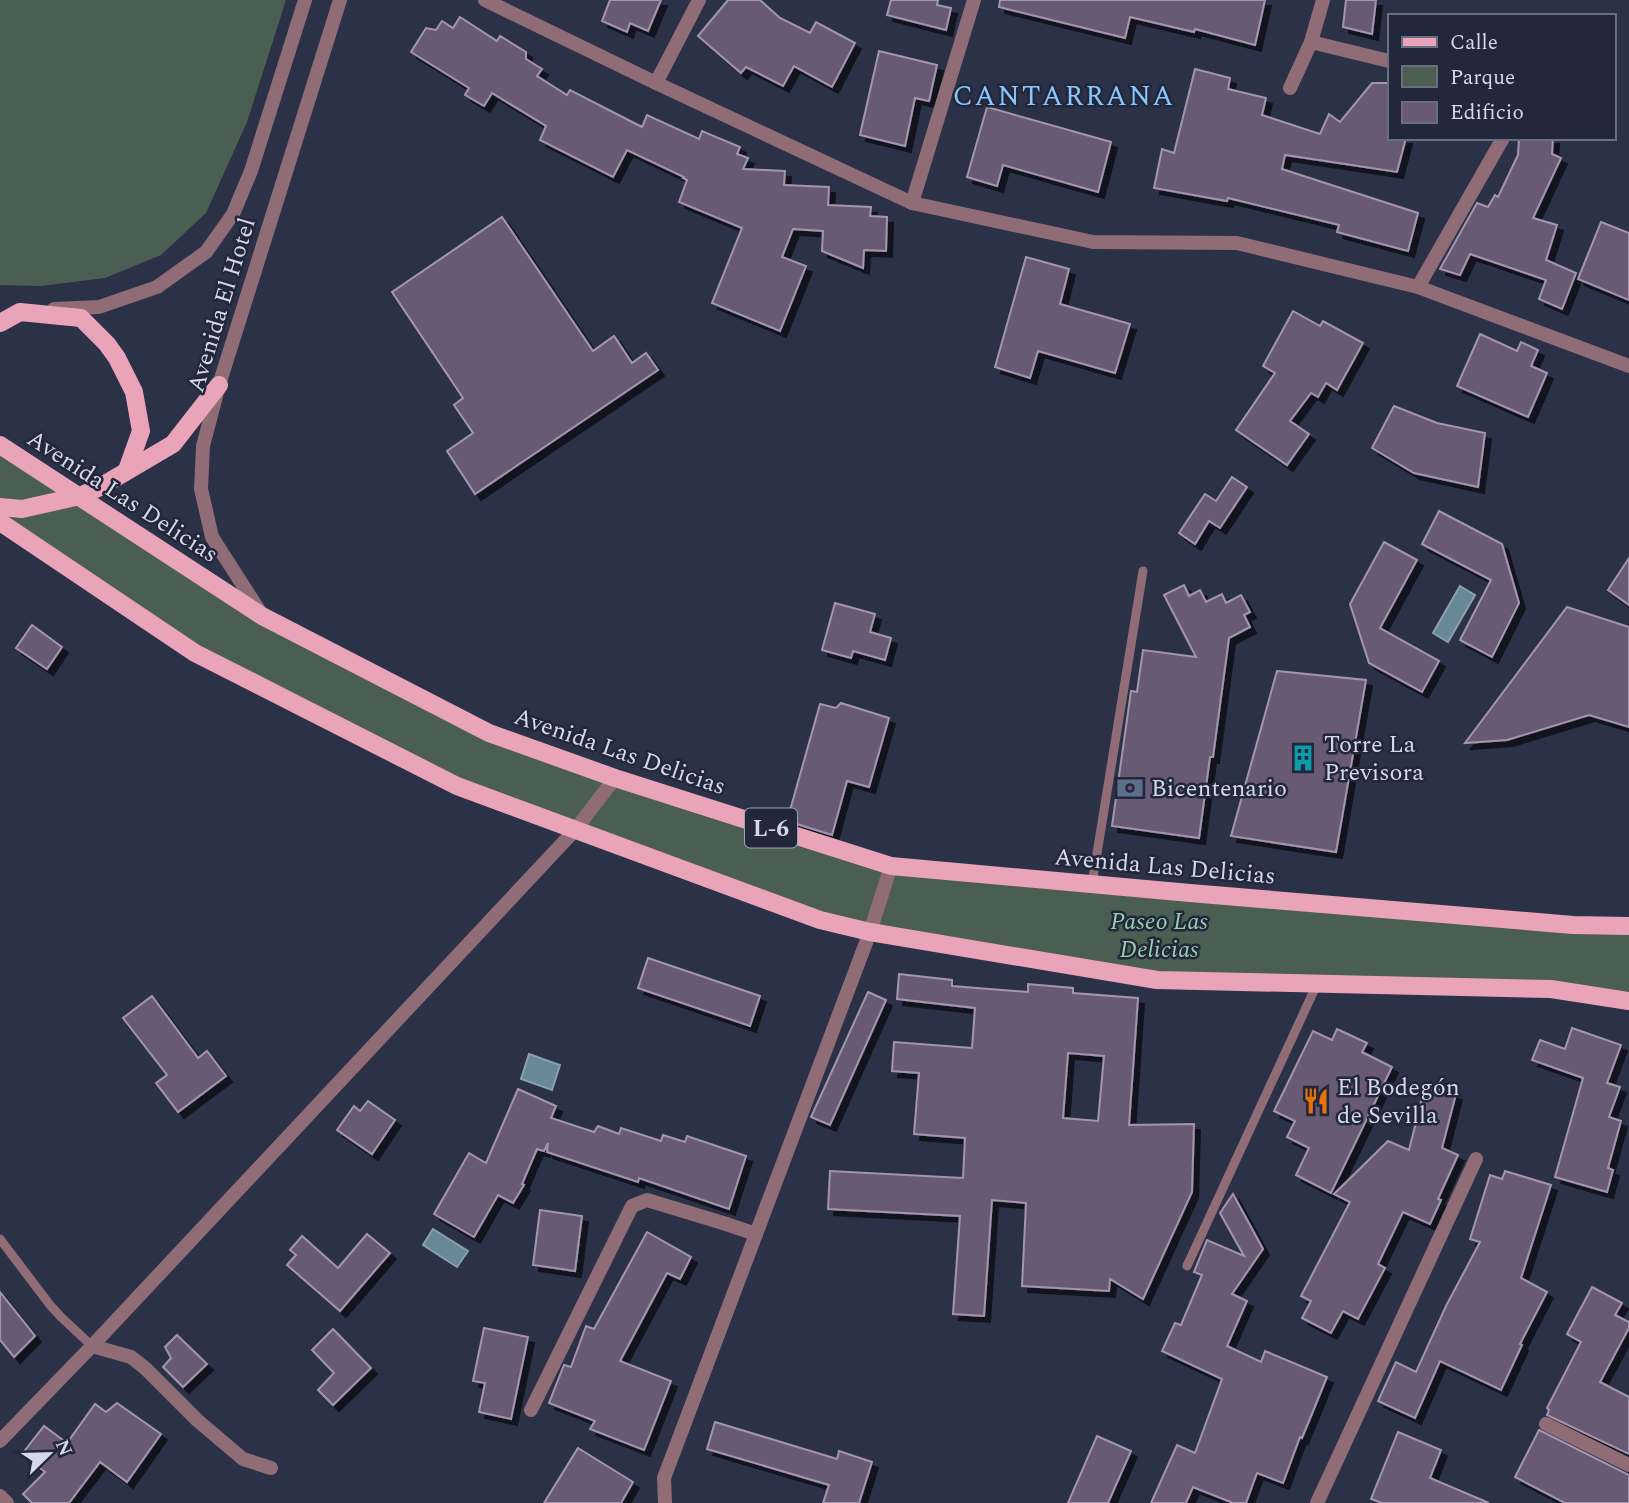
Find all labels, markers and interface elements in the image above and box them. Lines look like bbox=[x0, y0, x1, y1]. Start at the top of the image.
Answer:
legend bbox=[1388, 14, 1615, 140]
text: Calle bbox=[1450, 27, 1498, 59]
text: Parque bbox=[1450, 62, 1515, 94]
district label: CANTARRANA bbox=[953, 75, 1175, 118]
text: Edificio bbox=[1450, 97, 1524, 129]
street label: Avenida El Hotel bbox=[178, 213, 266, 397]
street label: Avenida Las Delicias bbox=[20, 421, 225, 572]
street label: Avenida Las Delicias bbox=[509, 699, 730, 805]
place label: Torre La Previsora bbox=[1324, 727, 1424, 791]
building icon: Torre La Previsora bbox=[1288, 743, 1318, 773]
place label: Bicentenario bbox=[1151, 771, 1287, 807]
bank icon: Bicentenario bbox=[1115, 773, 1145, 803]
road number: L-6 bbox=[745, 808, 797, 848]
street label: Avenida Las Delicias bbox=[1053, 839, 1277, 895]
park label: Paseo Las Delicias bbox=[1110, 904, 1208, 968]
place label: El Bodegón de Sevilla bbox=[1337, 1070, 1460, 1134]
restaurant icon: El Bodegón de Sevilla bbox=[1301, 1086, 1331, 1116]
north arrow bbox=[14, 1419, 84, 1489]
text: N bbox=[47, 1435, 80, 1461]

